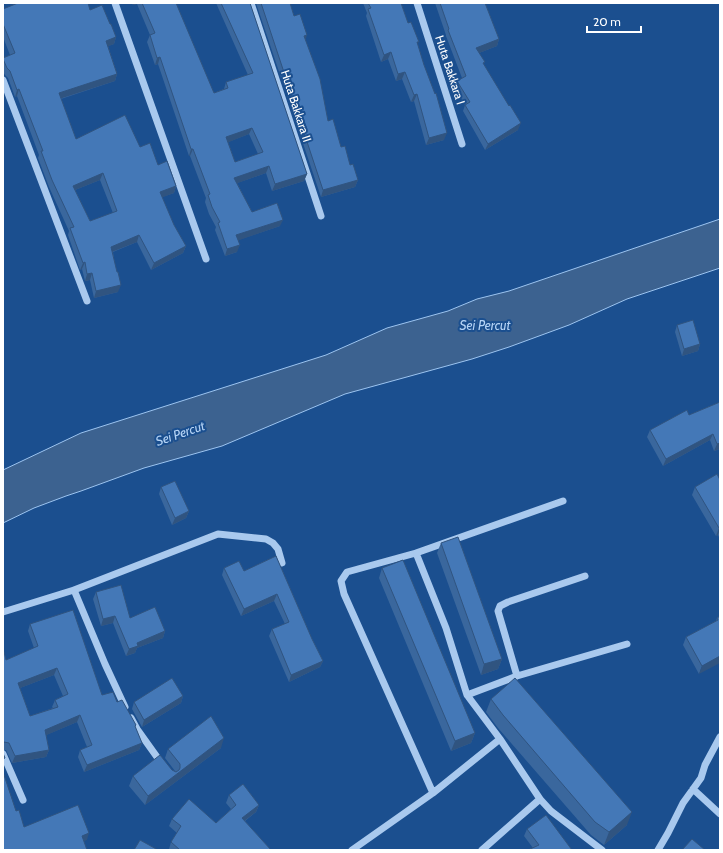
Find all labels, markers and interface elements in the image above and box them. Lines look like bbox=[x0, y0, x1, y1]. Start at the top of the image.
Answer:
scale bar bbox=[587, 8, 641, 34]
text: 20 m bbox=[593, 14, 621, 29]
street label: Huta Bakkara I bbox=[432, 33, 469, 106]
street label: Huta Bakkara II bbox=[278, 68, 315, 144]
water label: Sei Percut bbox=[460, 317, 512, 333]
water label: Sei Percut bbox=[153, 417, 208, 449]

